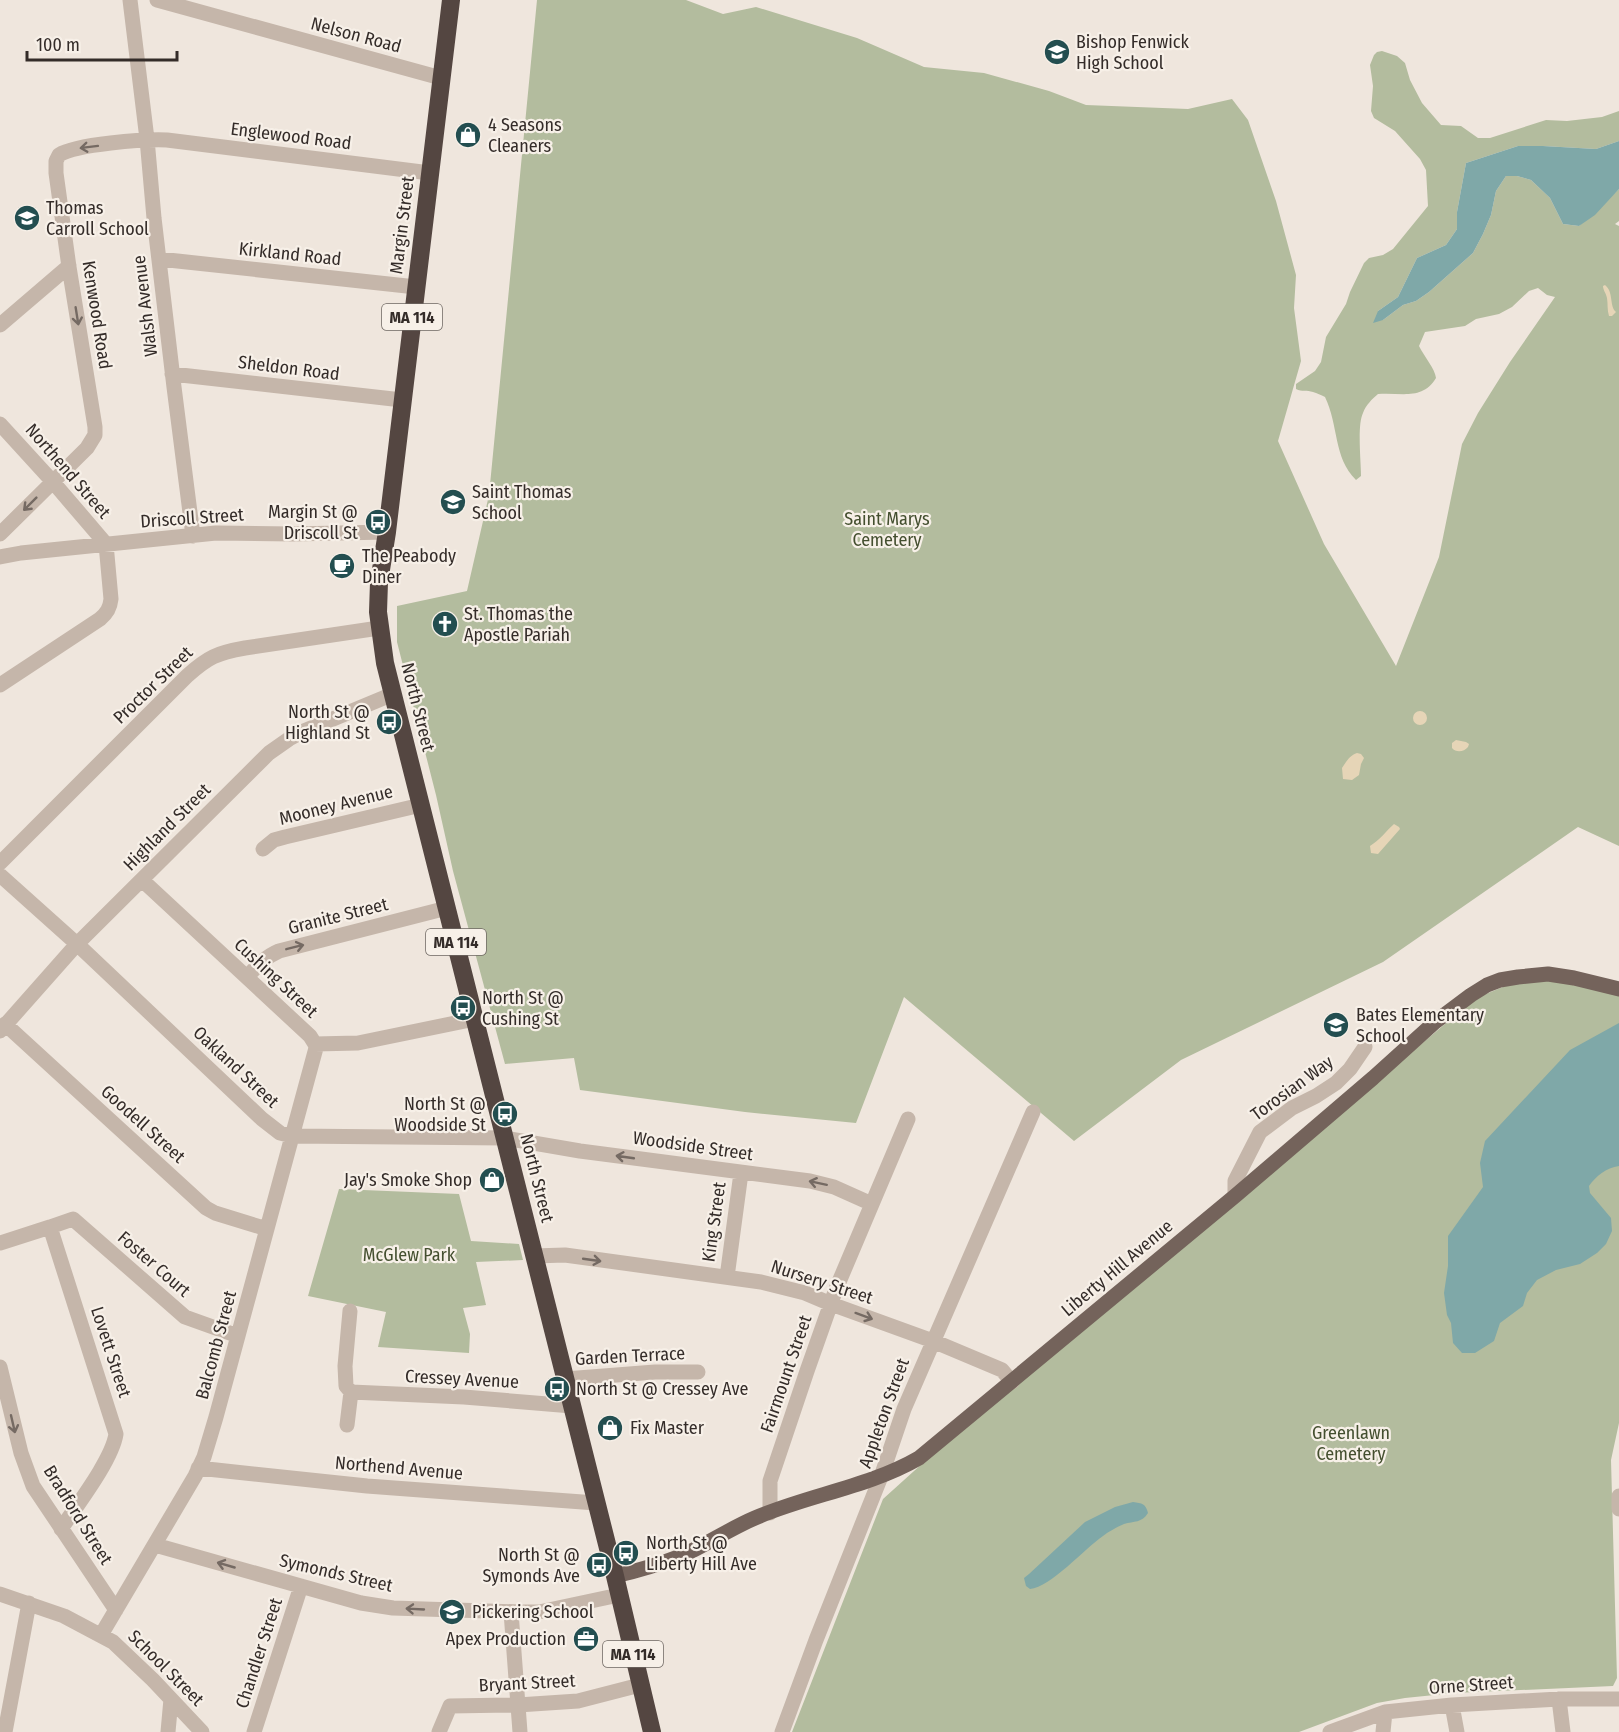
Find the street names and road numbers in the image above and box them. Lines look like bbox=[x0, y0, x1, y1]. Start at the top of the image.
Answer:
street label: Nelson Road bbox=[308, 12, 404, 58]
street label: Englewood Road bbox=[229, 118, 353, 154]
street label: Margin Street bbox=[385, 175, 419, 275]
street label: Kirkland Road bbox=[238, 238, 342, 270]
street label: Walsh Avenue bbox=[128, 254, 162, 358]
street label: Kenwood Road bbox=[78, 259, 116, 371]
road number: MA 114 bbox=[382, 304, 442, 330]
street label: Sheldon Road bbox=[237, 351, 341, 385]
street label: Northend Street bbox=[21, 419, 115, 523]
street label: Driscoll Street bbox=[139, 503, 245, 533]
street label: Proctor Street bbox=[109, 642, 197, 728]
street label: North Street bbox=[396, 660, 440, 754]
street label: Highland Street bbox=[119, 779, 215, 875]
street label: Mooney Avenue bbox=[277, 780, 395, 830]
street label: Granite Street bbox=[286, 893, 390, 939]
road number: MA 114 bbox=[426, 929, 486, 955]
street label: Cushing Street bbox=[230, 934, 322, 1022]
street label: Oakland Street bbox=[188, 1022, 284, 1112]
street label: Torosian Way bbox=[1247, 1051, 1337, 1125]
street label: Goodell Street bbox=[96, 1080, 190, 1168]
street label: Woodside Street bbox=[631, 1127, 755, 1165]
street label: North Street bbox=[515, 1131, 559, 1225]
street label: King Street bbox=[698, 1181, 731, 1263]
street label: Liberty Hill Avenue bbox=[1057, 1215, 1177, 1321]
street label: Foster Court bbox=[113, 1226, 195, 1302]
street label: Nursery Street bbox=[768, 1255, 876, 1309]
street label: Balcomb Street bbox=[191, 1288, 241, 1402]
street label: Lovett Street bbox=[86, 1304, 136, 1400]
street label: Fairmount Street bbox=[756, 1312, 816, 1436]
street label: Garden Terrace bbox=[574, 1342, 686, 1370]
street label: Appleton Street bbox=[854, 1355, 914, 1471]
street label: Cressey Avenue bbox=[405, 1365, 520, 1393]
street label: Northend Avenue bbox=[334, 1451, 464, 1485]
street label: Bradford Street bbox=[39, 1461, 117, 1569]
street label: Symonds Street bbox=[277, 1549, 395, 1597]
street label: Chandler Street bbox=[231, 1595, 287, 1711]
street label: School Street bbox=[123, 1625, 209, 1711]
road number: MA 114 bbox=[603, 1641, 663, 1667]
street label: Bryant Street bbox=[478, 1669, 576, 1697]
street label: Orne Street bbox=[1428, 1671, 1514, 1699]

